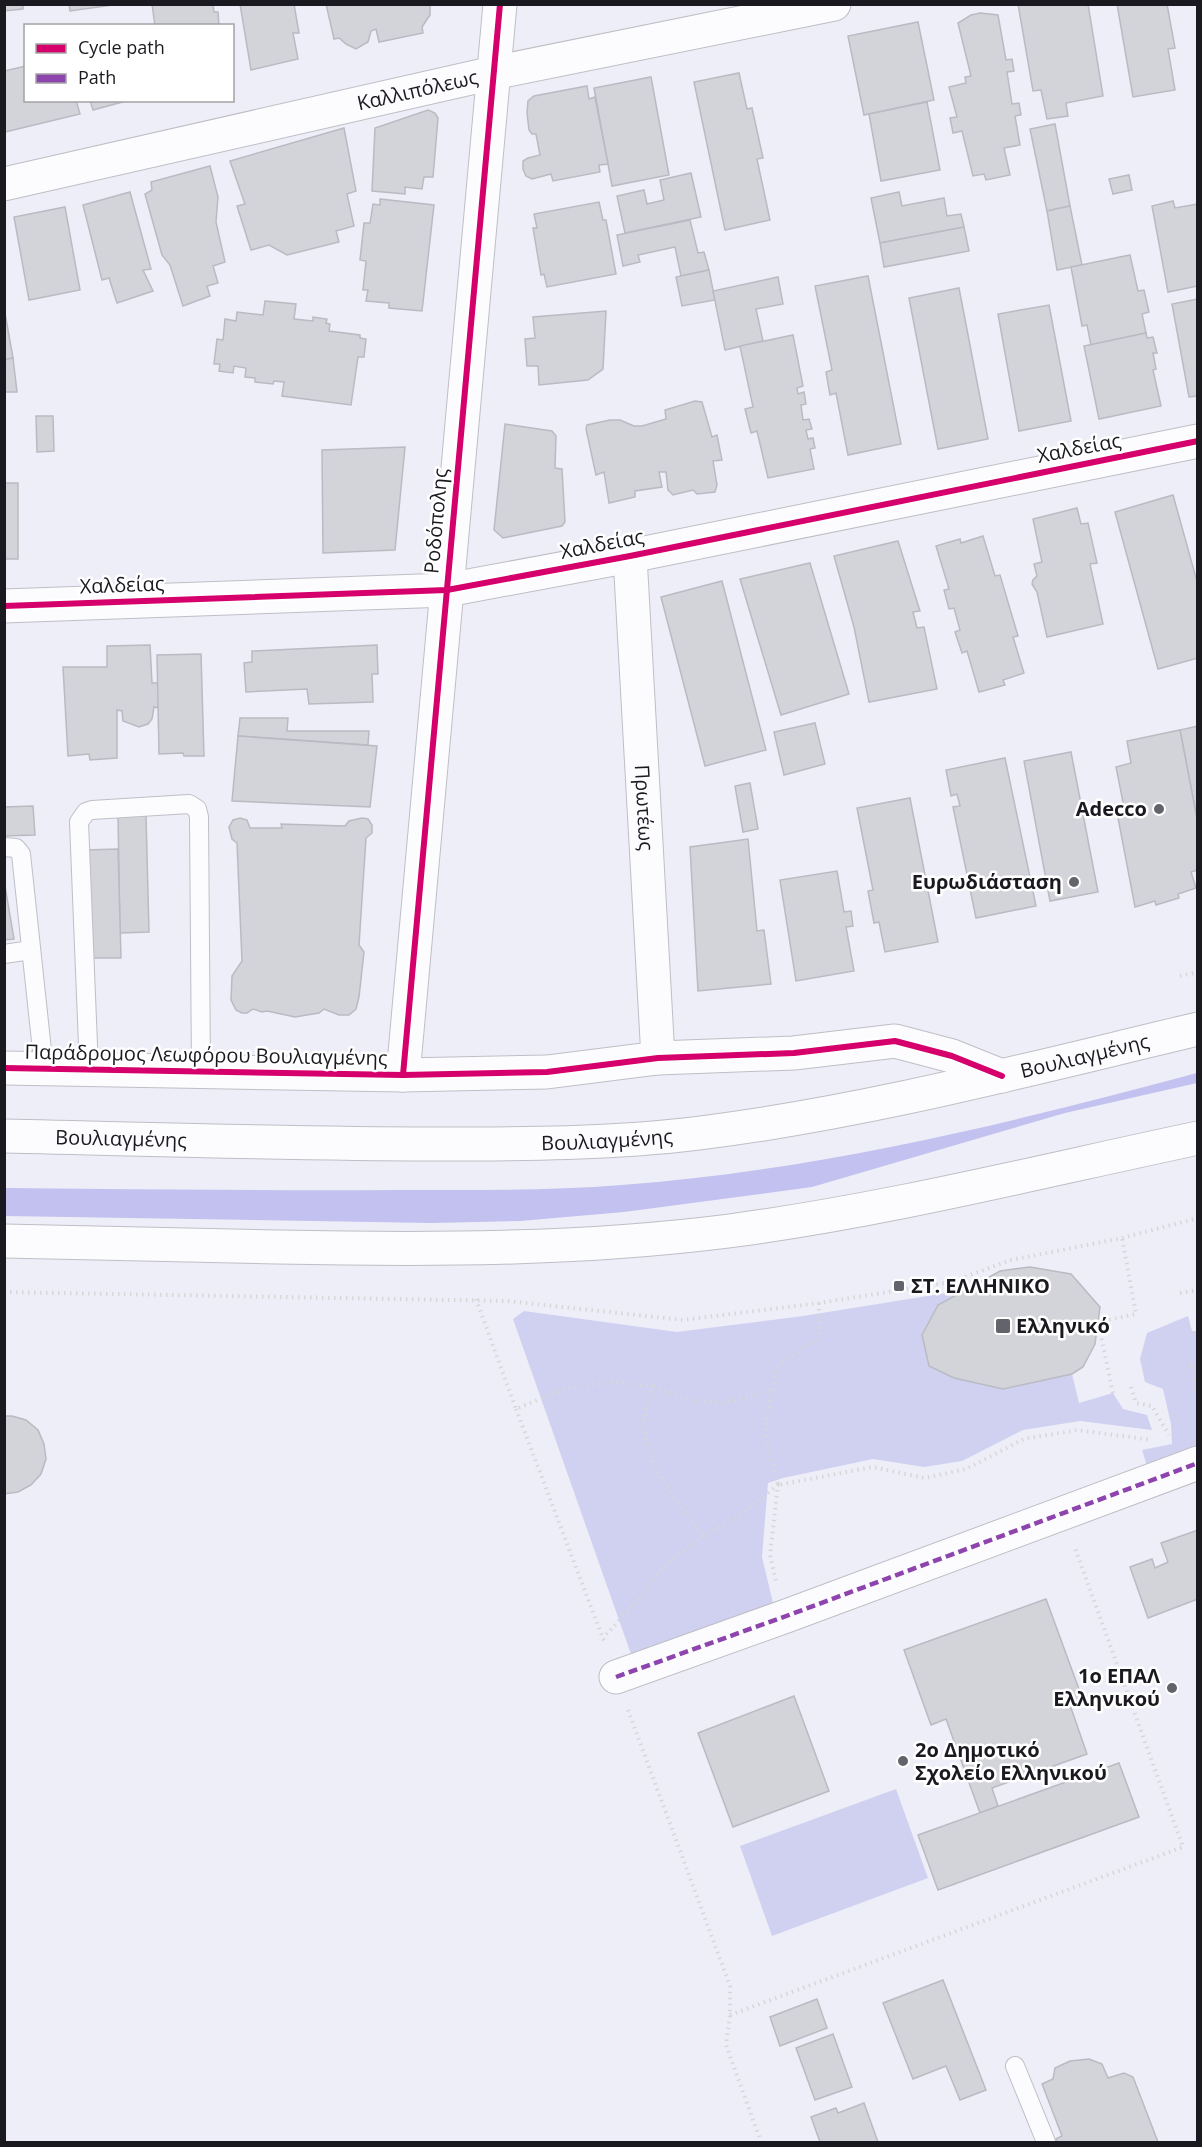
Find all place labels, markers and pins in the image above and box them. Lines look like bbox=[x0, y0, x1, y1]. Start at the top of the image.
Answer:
place label: Adecco bbox=[1076, 795, 1147, 822]
marker: Adecco bbox=[1152, 802, 1166, 816]
place label: Ευρωδιάσταση bbox=[912, 868, 1062, 895]
marker: Ευρωδιάσταση bbox=[1067, 875, 1081, 889]
place label: ΣΤ. ΕΛΛΗΝΙΚΟ bbox=[911, 1272, 1050, 1299]
marker: ΣΤ. ΕΛΛΗΝΙΚΟ bbox=[892, 1279, 906, 1293]
place label: Ελληνικό bbox=[1016, 1312, 1110, 1339]
marker: Ελληνικό bbox=[994, 1317, 1012, 1335]
place label: 1ο ΕΠΑΛ Ελληνικού bbox=[1053, 1662, 1160, 1712]
marker: 1ο ΕΠΑΛ Ελληνικού bbox=[1165, 1681, 1179, 1695]
place label: 2ο Δημοτικό Σχολείο Ελληνικού bbox=[915, 1736, 1107, 1786]
marker: 2ο Δημοτικό Σχολείο Ελληνικού bbox=[896, 1754, 910, 1768]

